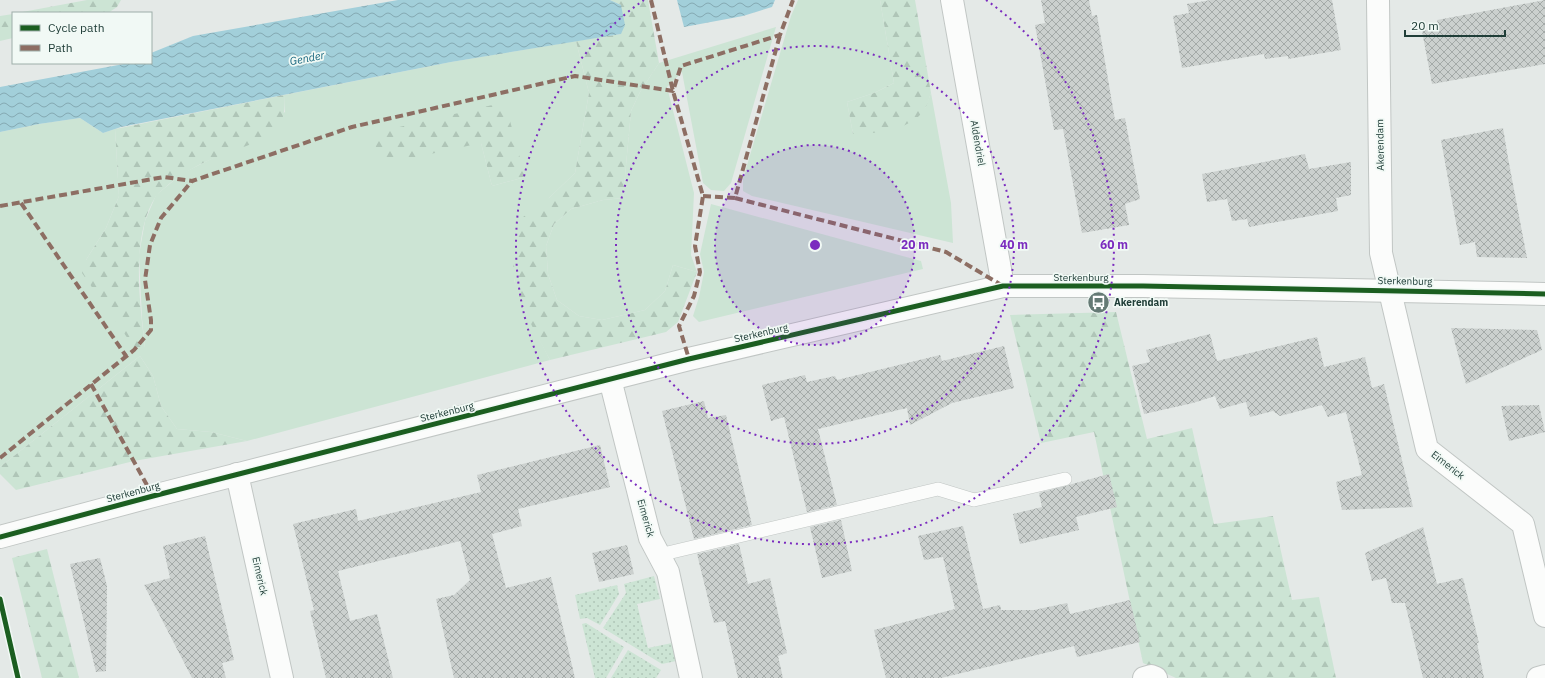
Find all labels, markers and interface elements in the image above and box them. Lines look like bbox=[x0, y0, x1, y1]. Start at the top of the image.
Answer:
legend bbox=[12, 12, 152, 64]
scale bar bbox=[1405, 12, 1505, 38]
text: 20 m bbox=[1411, 18, 1439, 33]
text: Cycle path bbox=[48, 20, 105, 35]
text: Path bbox=[48, 40, 73, 55]
water label: Gender bbox=[288, 48, 327, 68]
street label: Aldendriel bbox=[968, 119, 988, 167]
street label: Akerendam bbox=[1373, 119, 1387, 171]
text: 20 m bbox=[901, 237, 929, 252]
text: 40 m bbox=[1000, 237, 1028, 252]
text: 60 m bbox=[1100, 237, 1128, 252]
centre of rings bbox=[808, 238, 822, 252]
street label: Sterkenburg bbox=[1054, 271, 1109, 284]
street label: Sterkenburg bbox=[1377, 274, 1433, 288]
bus stop icon: Akerendam bbox=[1086, 289, 1112, 315]
place label: Akerendam bbox=[1114, 296, 1168, 309]
street label: Sterkenburg bbox=[733, 320, 790, 346]
street label: Sterkenburg bbox=[419, 399, 476, 425]
street label: Eimerick bbox=[1429, 448, 1468, 483]
street label: Sterkenburg bbox=[105, 478, 162, 505]
street label: Eimerick bbox=[634, 497, 658, 539]
street label: Eimerick bbox=[249, 556, 271, 597]

